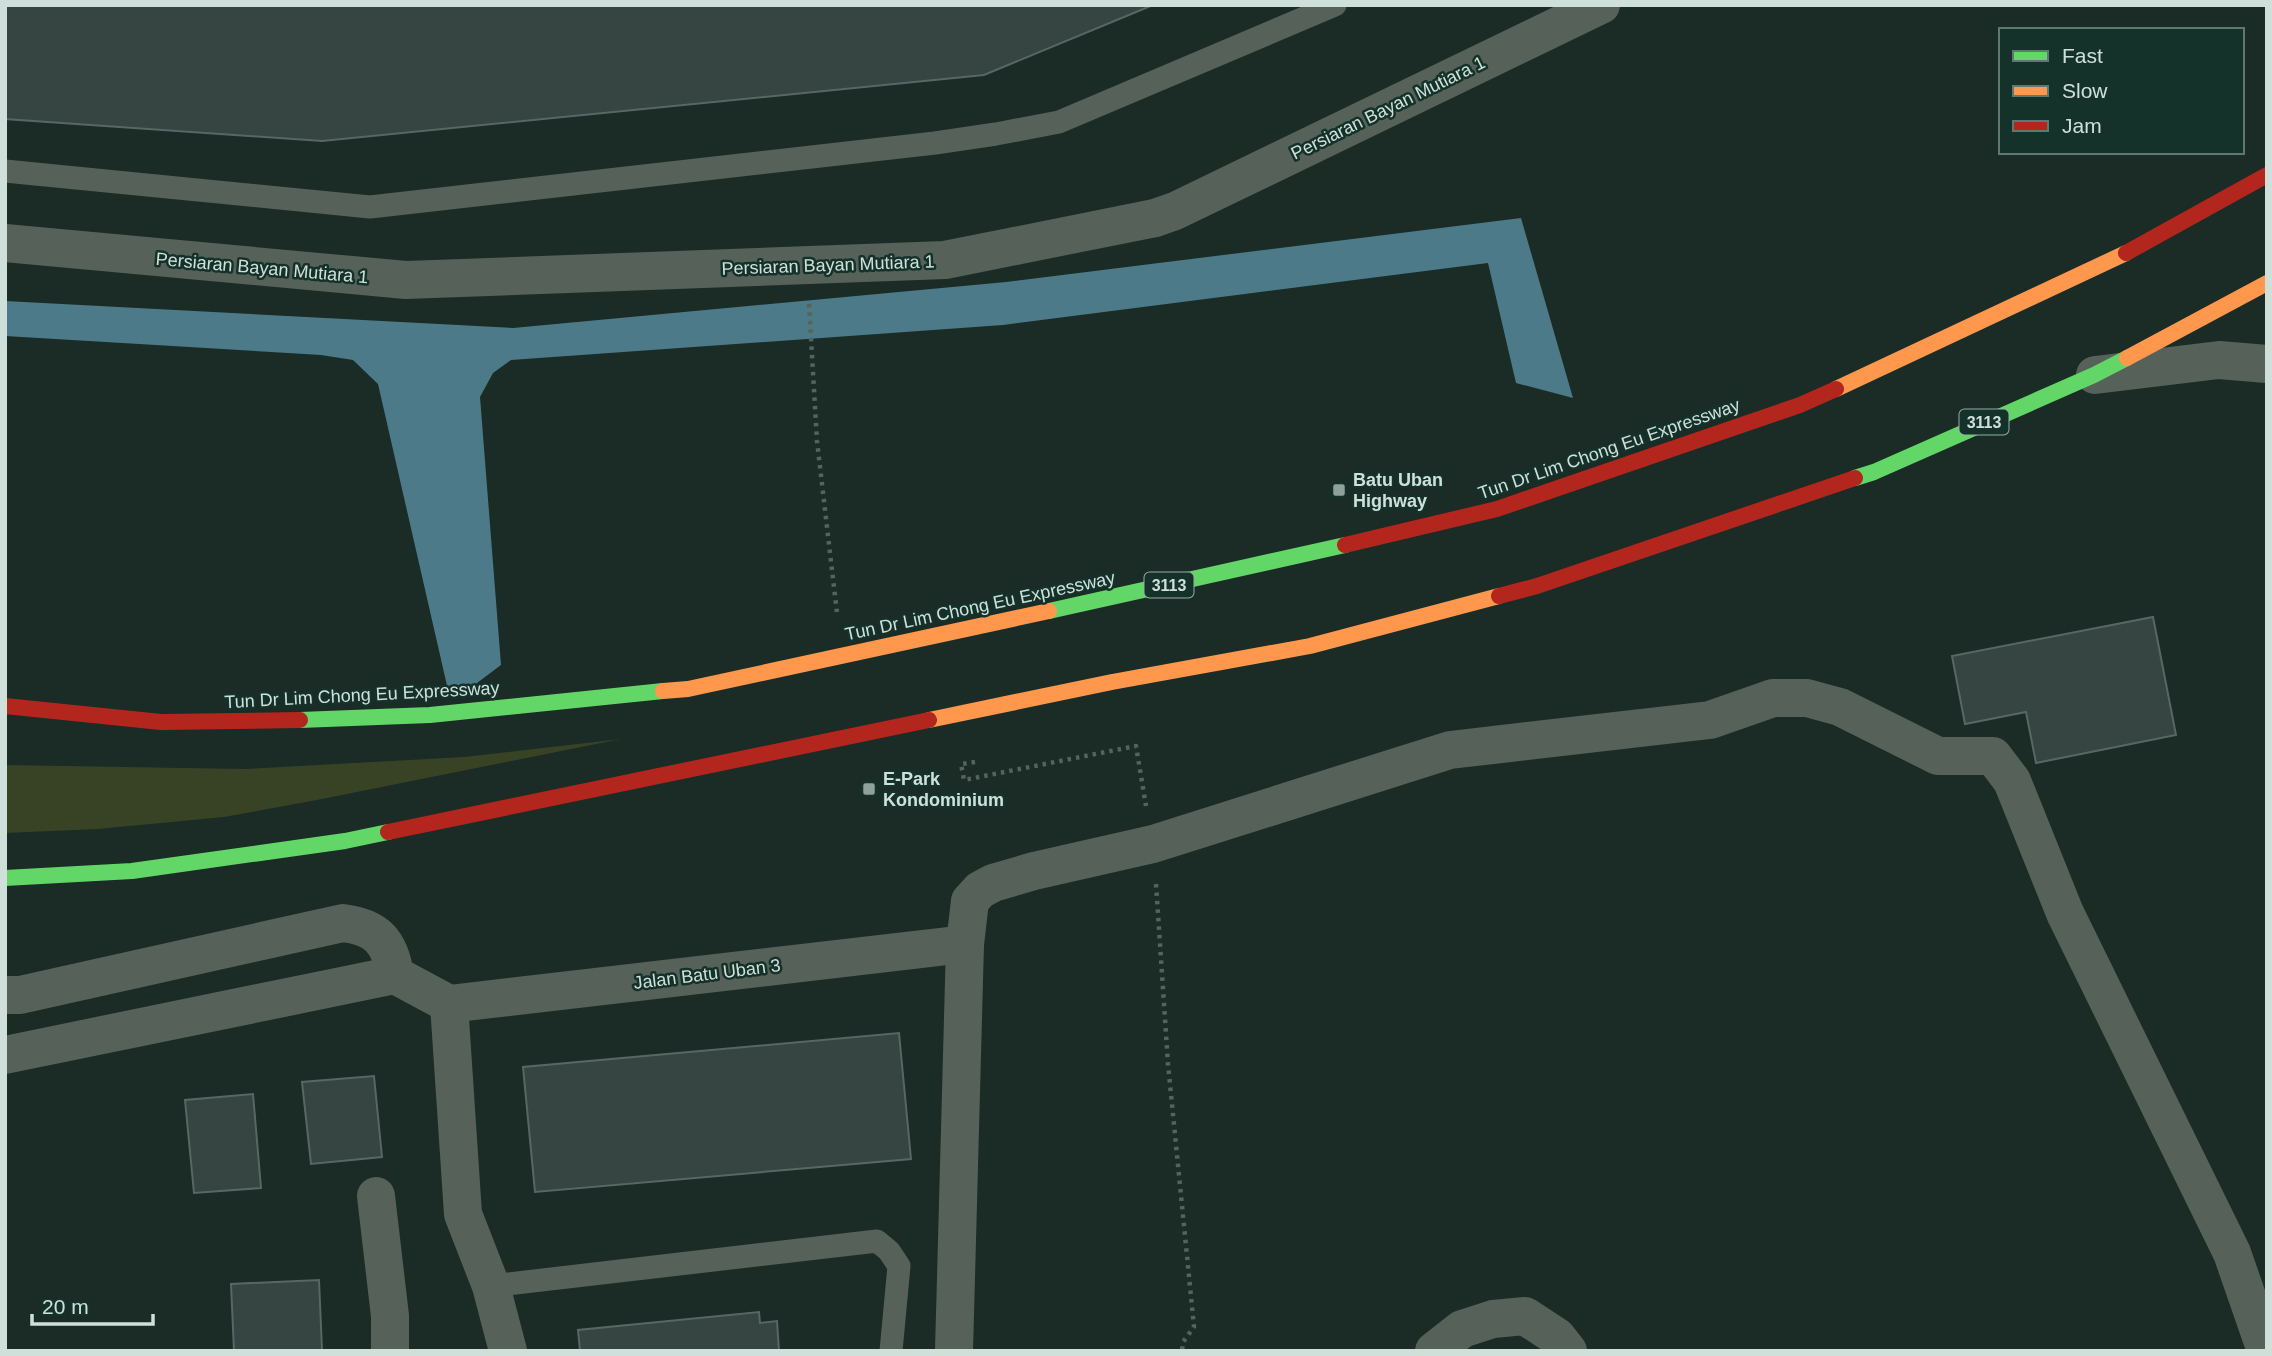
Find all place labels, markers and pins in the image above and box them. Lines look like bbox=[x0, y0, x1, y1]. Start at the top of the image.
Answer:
place label: Batu Uban Highway bbox=[1353, 470, 1443, 511]
marker: Batu Uban Highway bbox=[1331, 482, 1347, 498]
place label: E-Park Kondominium bbox=[883, 769, 1004, 810]
marker: E-Park Kondominium bbox=[861, 781, 877, 797]

